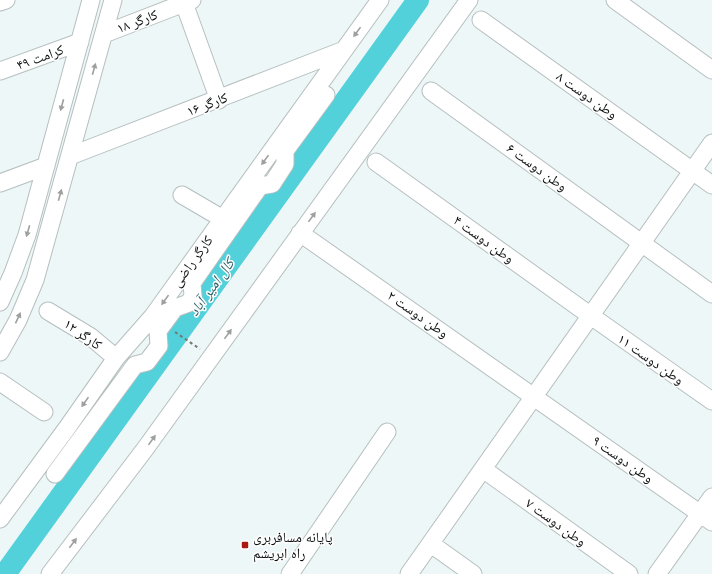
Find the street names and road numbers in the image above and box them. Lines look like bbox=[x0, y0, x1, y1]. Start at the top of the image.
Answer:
street label: کارگر ۱۸ bbox=[114, 5, 160, 37]
street label: کرامت ۴۹ bbox=[14, 40, 66, 74]
street label: وطن دوست ۸ bbox=[553, 67, 621, 123]
street label: کارگر ۱۶ bbox=[184, 88, 230, 120]
street label: وطن دوست ۶ bbox=[503, 139, 571, 195]
street label: وطن دوست ۴ bbox=[450, 211, 518, 267]
street label: کارگر راضی bbox=[167, 232, 217, 290]
street label: وطن دوست ۲ bbox=[384, 286, 452, 342]
street label: کارگر ۱۲ bbox=[60, 314, 106, 354]
street label: وطن دوست ۱۱ bbox=[614, 330, 688, 388]
street label: وطن دوست ۹ bbox=[589, 431, 657, 487]
street label: وطن دوست ۷ bbox=[522, 494, 590, 550]

